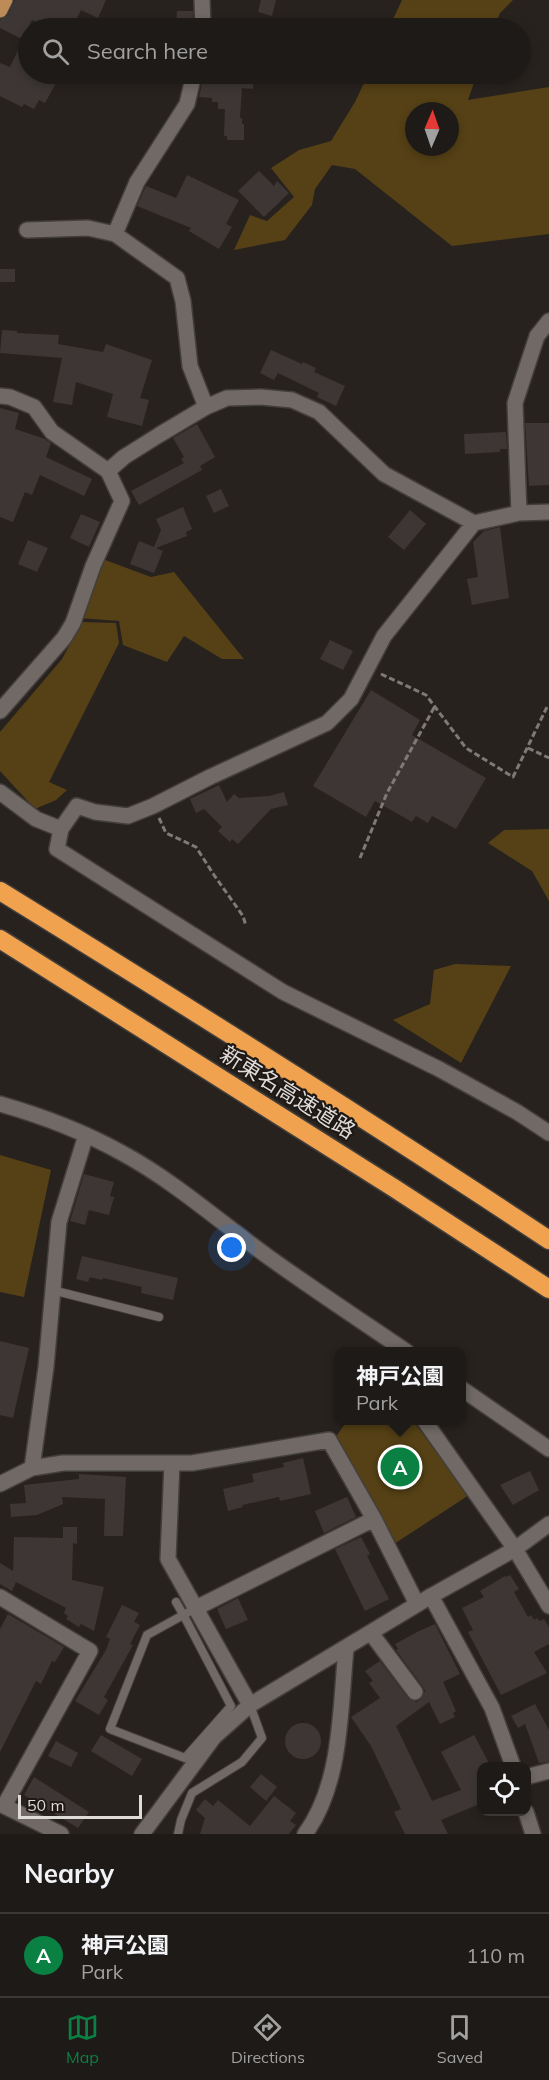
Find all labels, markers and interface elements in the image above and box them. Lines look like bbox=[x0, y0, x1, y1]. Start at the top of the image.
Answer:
search box bbox=[18, 18, 531, 84]
icon: search bbox=[39, 35, 72, 68]
text: Search here bbox=[87, 37, 208, 65]
north arrow bbox=[405, 102, 459, 156]
street label: 新東名高速道路 bbox=[215, 1039, 361, 1145]
your location bbox=[217, 1233, 246, 1262]
popup bbox=[334, 1347, 466, 1425]
text: 神戸公園 bbox=[356, 1362, 444, 1390]
text: Park bbox=[356, 1390, 398, 1415]
pin: A bbox=[380, 1444, 420, 1490]
map controls bbox=[477, 1762, 531, 1816]
button: locate bbox=[477, 1762, 531, 1816]
scale bar bbox=[18, 1792, 142, 1820]
text: 50 m bbox=[27, 1795, 64, 1815]
text: Nearby bbox=[24, 1857, 114, 1890]
text: 神戸公園 bbox=[81, 1931, 169, 1959]
text: A bbox=[36, 1943, 51, 1968]
text: 110 m bbox=[466, 1943, 525, 1968]
text: Park bbox=[81, 1959, 123, 1984]
tab: Map bbox=[66, 2011, 99, 2067]
tab: Directions bbox=[231, 2011, 305, 2067]
tab: Saved bbox=[437, 2011, 483, 2067]

